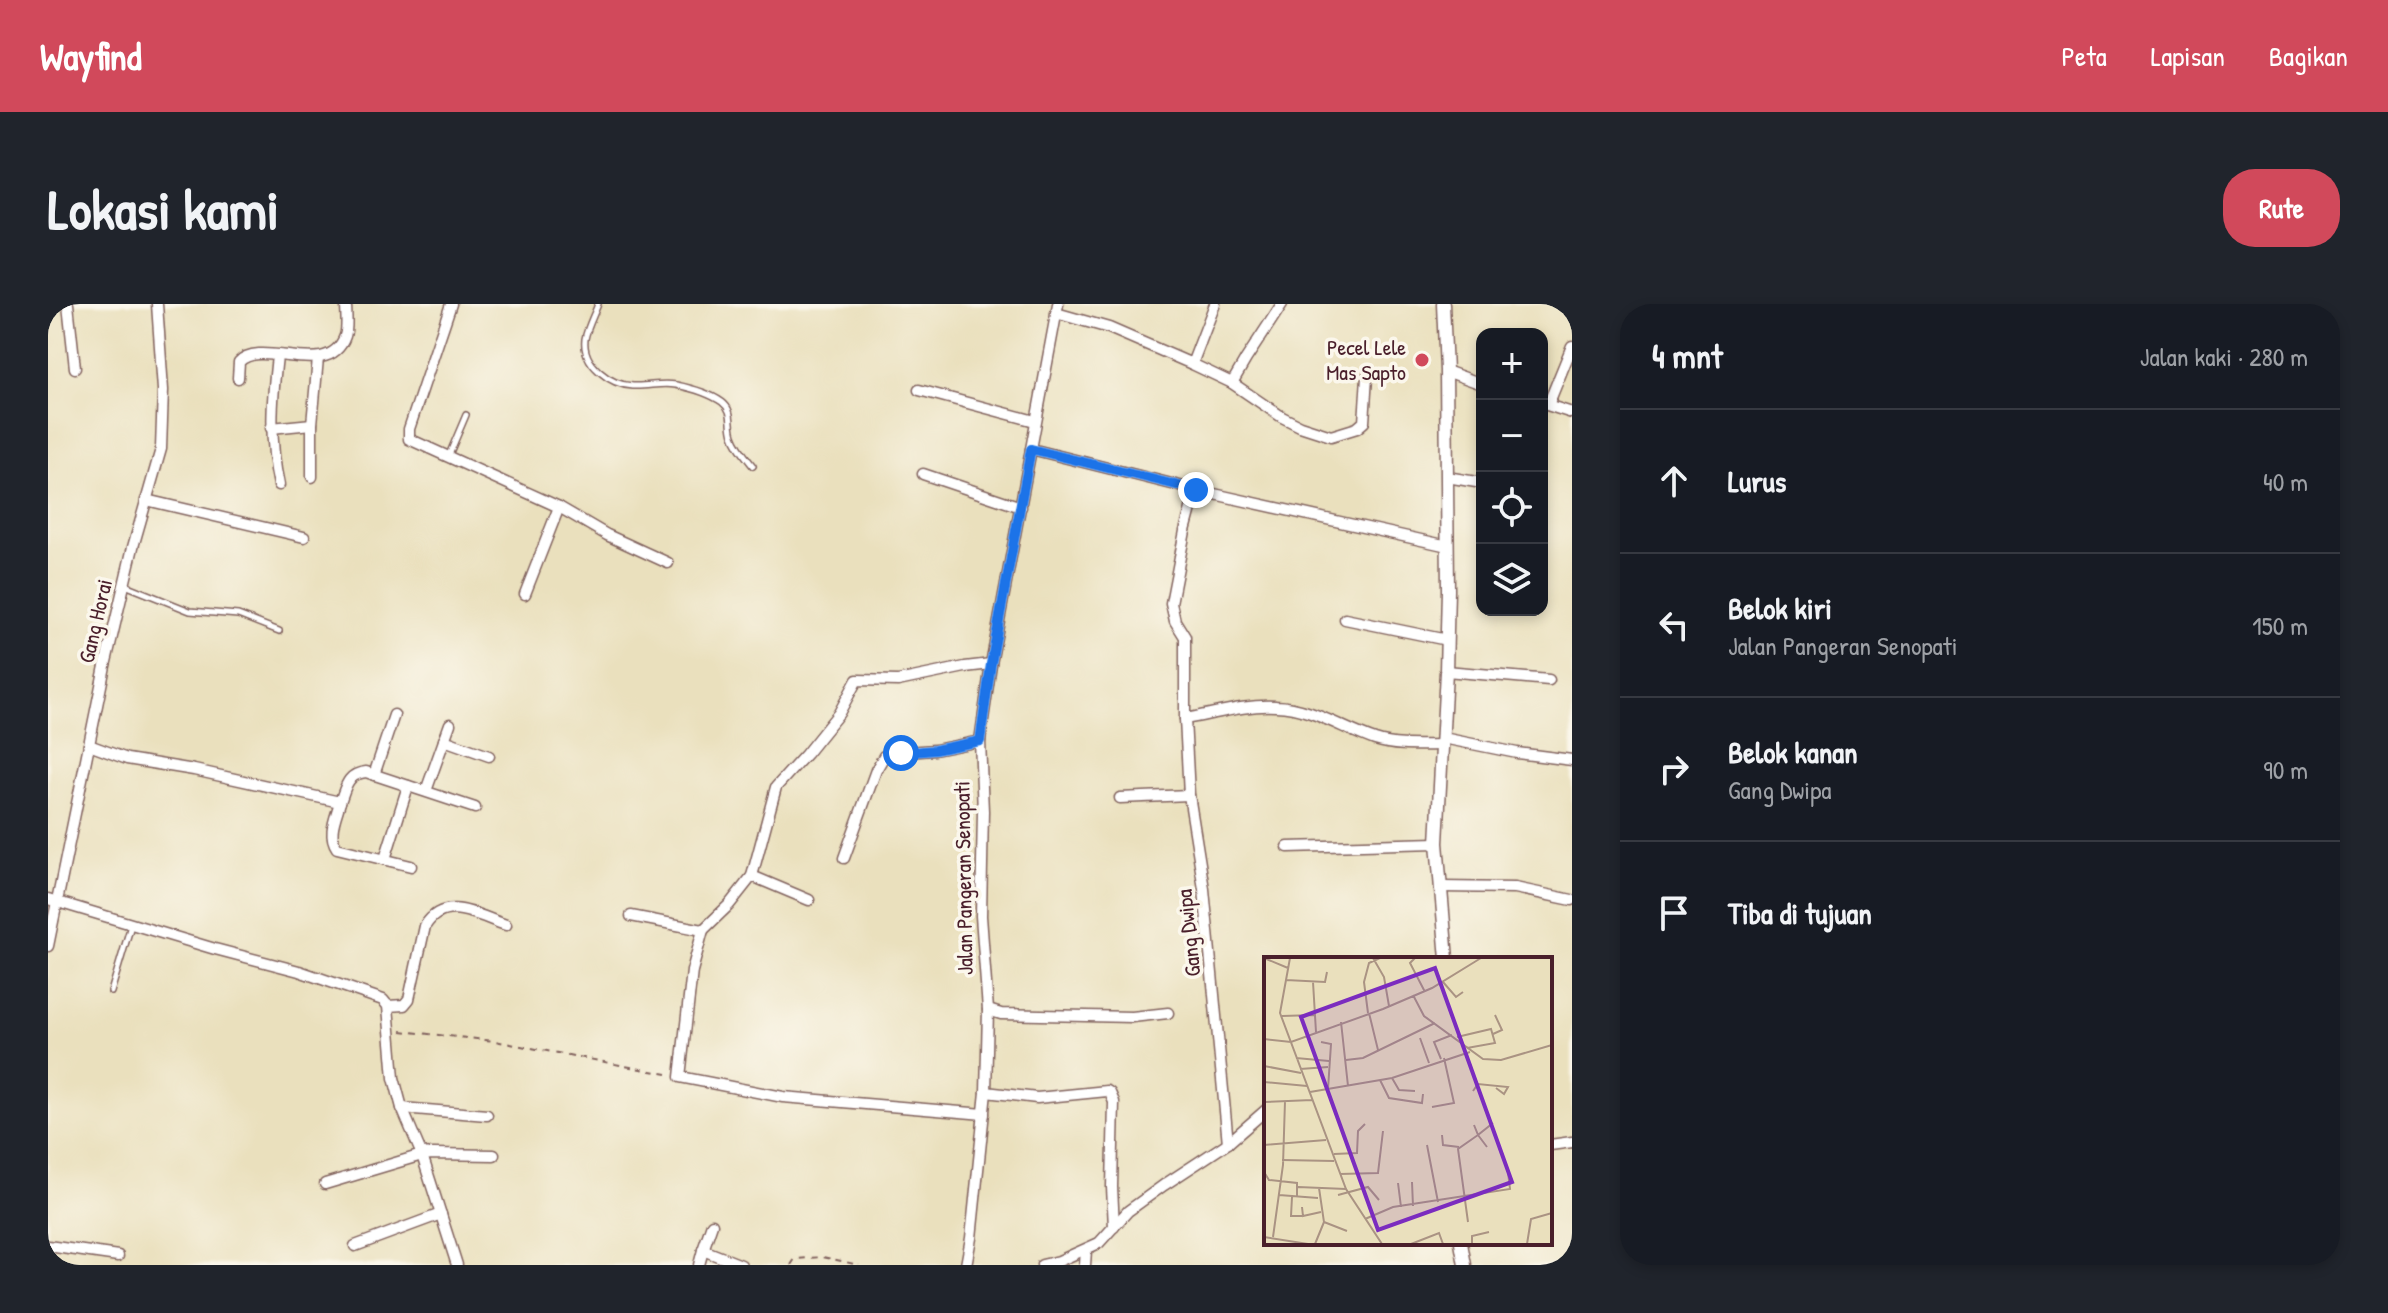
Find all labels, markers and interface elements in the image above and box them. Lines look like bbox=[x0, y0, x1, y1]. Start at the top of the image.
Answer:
text: Wayfind bbox=[40, 30, 142, 82]
text: Peta bbox=[2062, 37, 2107, 75]
text: Lapisan bbox=[2151, 37, 2225, 75]
text: Bagikan bbox=[2269, 37, 2348, 75]
button: Rute bbox=[2223, 169, 2340, 247]
text: Lokasi kami bbox=[48, 171, 279, 246]
map controls bbox=[1476, 328, 1548, 616]
button: + bbox=[1476, 328, 1548, 400]
place label: Pecel Lele Mas Sapto bbox=[1326, 332, 1406, 387]
text: 4 mnt bbox=[1652, 333, 1723, 379]
text: Jalan kaki · 280 m bbox=[2140, 339, 2308, 374]
marker: Pecel Lele Mas Sapto bbox=[1413, 351, 1431, 369]
button: − bbox=[1476, 400, 1548, 472]
icon: ahead bbox=[1652, 459, 1696, 503]
text: Lurus bbox=[1728, 461, 1786, 501]
text: 40 m bbox=[2263, 464, 2308, 499]
route end bbox=[1178, 472, 1214, 508]
button: locate bbox=[1476, 472, 1548, 544]
button: layers bbox=[1476, 544, 1548, 616]
street label: Gang Horai bbox=[71, 576, 119, 666]
text: Belok kiri bbox=[1728, 588, 1832, 628]
icon: left bbox=[1652, 603, 1696, 647]
text: 150 m bbox=[2252, 608, 2308, 643]
text: Jalan Pangeran Senopati bbox=[1728, 628, 1958, 663]
text: Belok kanan bbox=[1728, 732, 1858, 772]
route start bbox=[883, 735, 919, 771]
icon: right bbox=[1652, 747, 1696, 791]
text: 90 m bbox=[2263, 752, 2308, 787]
text: Gang Dwipa bbox=[1728, 772, 1832, 807]
street label: Jalan Pangeran Senopati bbox=[946, 781, 980, 975]
street label: Gang Dwipa bbox=[1168, 888, 1207, 978]
icon: arrive bbox=[1652, 891, 1696, 935]
text: Tiba di tujuan bbox=[1728, 893, 1872, 933]
inset map bbox=[1264, 957, 1552, 1245]

